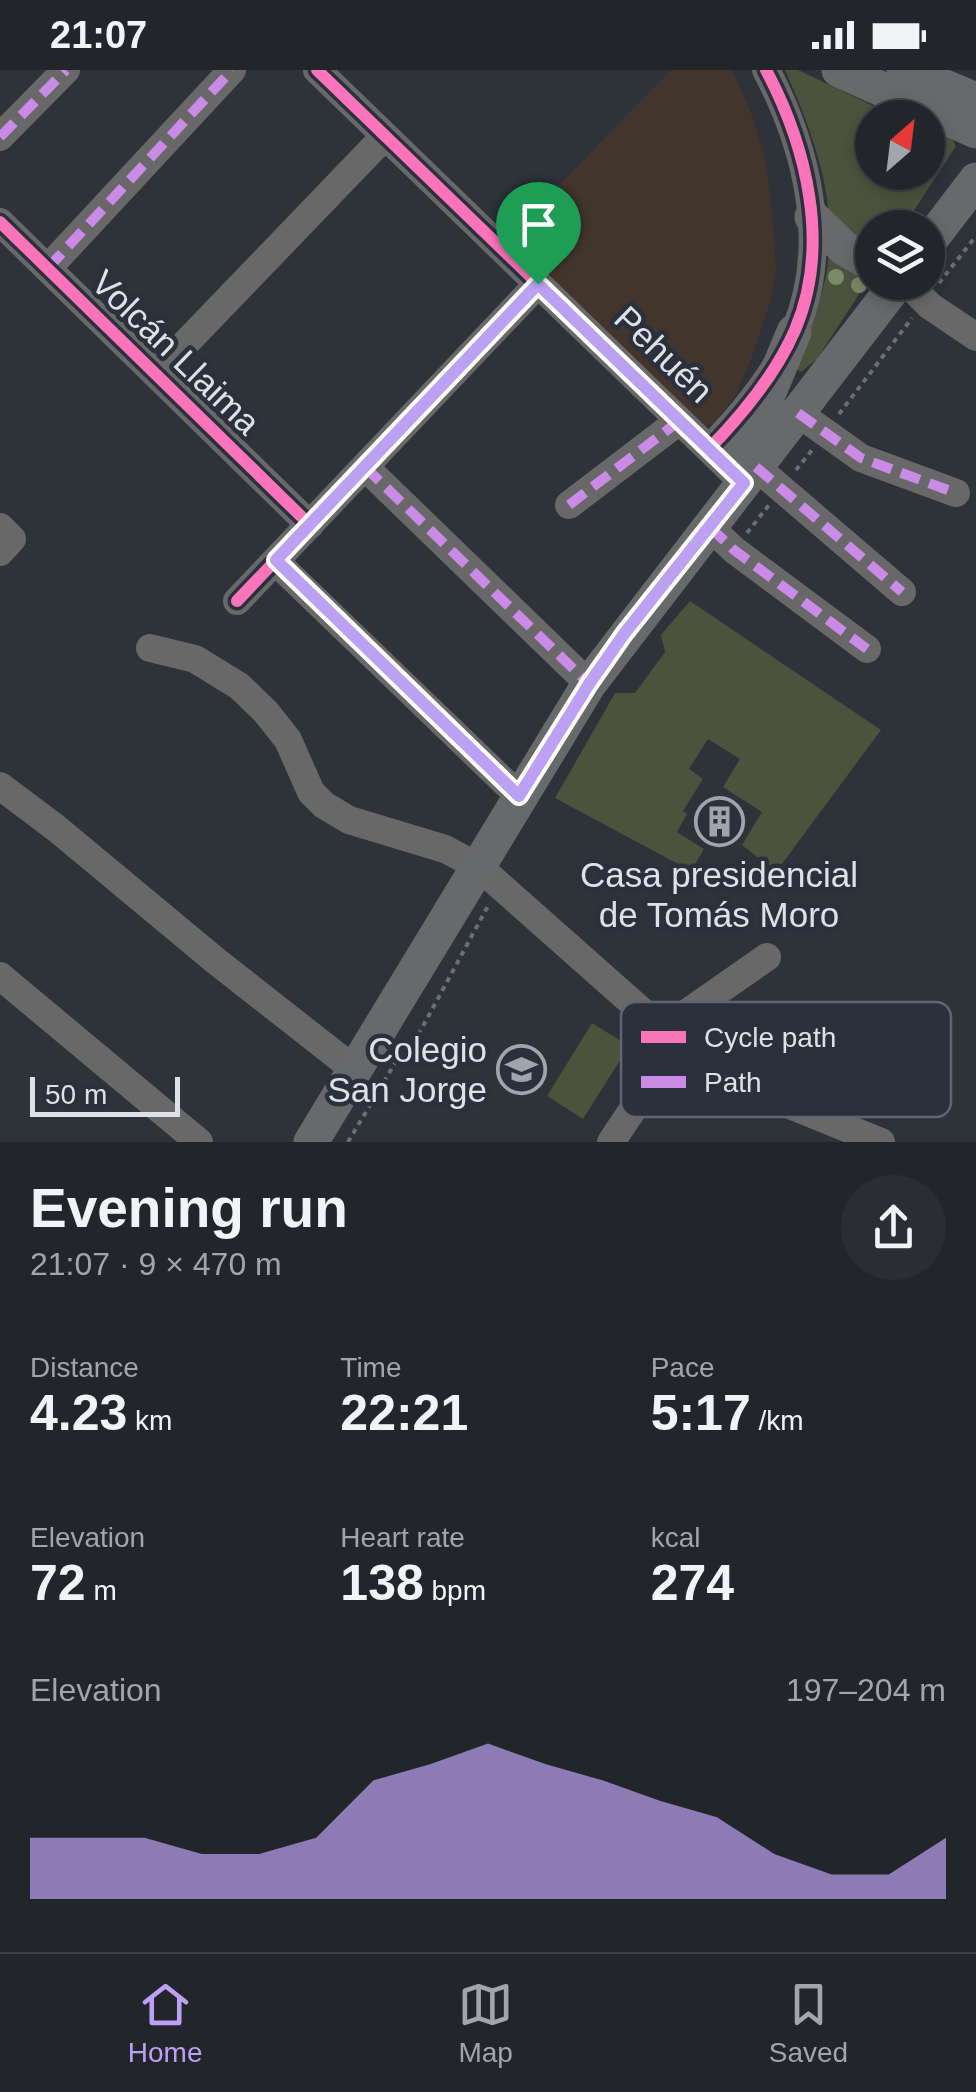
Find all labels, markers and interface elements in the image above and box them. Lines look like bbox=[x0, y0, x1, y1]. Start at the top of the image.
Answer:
text: 21:07 bbox=[50, 14, 147, 56]
north arrow bbox=[855, 100, 945, 190]
map controls bbox=[855, 100, 945, 300]
pin bbox=[496, 182, 581, 285]
icon: arrive bbox=[511, 197, 566, 252]
button: layers bbox=[855, 210, 945, 300]
street label: Volcán Llaima bbox=[84, 262, 268, 442]
street label: Pehuén bbox=[607, 298, 721, 410]
building icon: Casa presidencial de Tomás Moro bbox=[693, 796, 745, 848]
place label: Casa presidencial de Tomás Moro bbox=[580, 855, 858, 934]
legend bbox=[621, 1002, 951, 1117]
text: Cycle path bbox=[704, 1022, 836, 1053]
place label: Colegio San Jorge bbox=[327, 1030, 487, 1109]
school or university icon: Colegio San Jorge bbox=[496, 1043, 548, 1095]
text: Path bbox=[704, 1067, 762, 1098]
scale bar bbox=[30, 1072, 180, 1116]
text: 50 m bbox=[45, 1079, 107, 1110]
button: share bbox=[841, 1175, 946, 1280]
text: Evening run bbox=[30, 1177, 348, 1239]
text: 21:07 · 9 × 470 m bbox=[30, 1246, 282, 1282]
text: Distance bbox=[30, 1352, 139, 1383]
text: Time bbox=[340, 1352, 402, 1383]
text: Pace bbox=[651, 1352, 714, 1383]
text: 4.23 bbox=[30, 1385, 127, 1441]
text: 22:21 bbox=[340, 1385, 468, 1441]
text: 5:17 bbox=[651, 1385, 751, 1441]
text: km bbox=[127, 1405, 172, 1436]
text: /km bbox=[751, 1405, 804, 1436]
text: Elevation bbox=[30, 1522, 145, 1553]
text: Heart rate bbox=[340, 1522, 465, 1553]
text: kcal bbox=[651, 1522, 700, 1553]
text: 72 bbox=[30, 1555, 86, 1611]
text: 138 bbox=[340, 1555, 424, 1611]
text: 274 bbox=[651, 1555, 734, 1611]
text: m bbox=[86, 1575, 117, 1606]
text: bpm bbox=[424, 1575, 486, 1606]
text: Elevation bbox=[30, 1672, 162, 1708]
text: 197–204 m bbox=[786, 1672, 946, 1708]
tab: Home bbox=[128, 1977, 203, 2069]
tab: Map bbox=[458, 1977, 513, 2069]
tab: Saved bbox=[769, 1977, 848, 2069]

